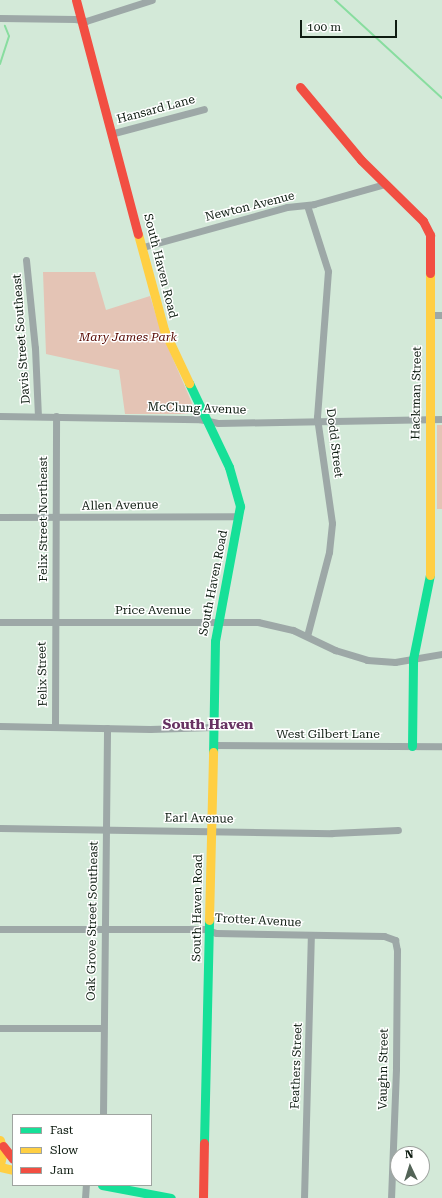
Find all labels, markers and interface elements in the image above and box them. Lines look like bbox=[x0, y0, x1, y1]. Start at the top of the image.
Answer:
scale bar bbox=[302, 12, 399, 38]
text: 100 m bbox=[307, 20, 341, 34]
street label: Hansard Lane bbox=[115, 93, 197, 127]
street label: Newton Avenue bbox=[204, 189, 296, 225]
street label: South Haven Road bbox=[140, 212, 180, 320]
street label: Davis Street Southeast bbox=[10, 273, 34, 405]
park label: Mary James Park bbox=[79, 331, 177, 345]
street label: Hackman Street bbox=[409, 346, 425, 440]
street label: McClung Avenue bbox=[147, 400, 247, 418]
street label: Dodd Street bbox=[323, 408, 345, 478]
street label: Felix Street Northeast bbox=[37, 456, 51, 582]
street label: Allen Avenue bbox=[82, 498, 158, 514]
street label: South Haven Road bbox=[197, 529, 231, 637]
street label: Price Avenue bbox=[115, 604, 191, 618]
street label: Felix Street bbox=[35, 641, 51, 707]
district label: South Haven bbox=[162, 716, 254, 732]
street label: West Gilbert Lane bbox=[276, 728, 380, 742]
street label: Earl Avenue bbox=[164, 811, 234, 827]
street label: Oak Grove Street Southeast bbox=[84, 841, 102, 1001]
street label: South Haven Road bbox=[190, 854, 206, 962]
street label: Trotter Avenue bbox=[214, 912, 302, 930]
street label: Feathers Street bbox=[288, 1023, 306, 1109]
street label: Vaughn Street bbox=[376, 1028, 392, 1110]
legend bbox=[12, 1114, 152, 1186]
text: Fast bbox=[50, 1123, 73, 1137]
text: Slow bbox=[50, 1143, 78, 1157]
north arrow bbox=[390, 1146, 430, 1186]
text: N bbox=[405, 1148, 414, 1161]
text: Jam bbox=[50, 1163, 74, 1177]

